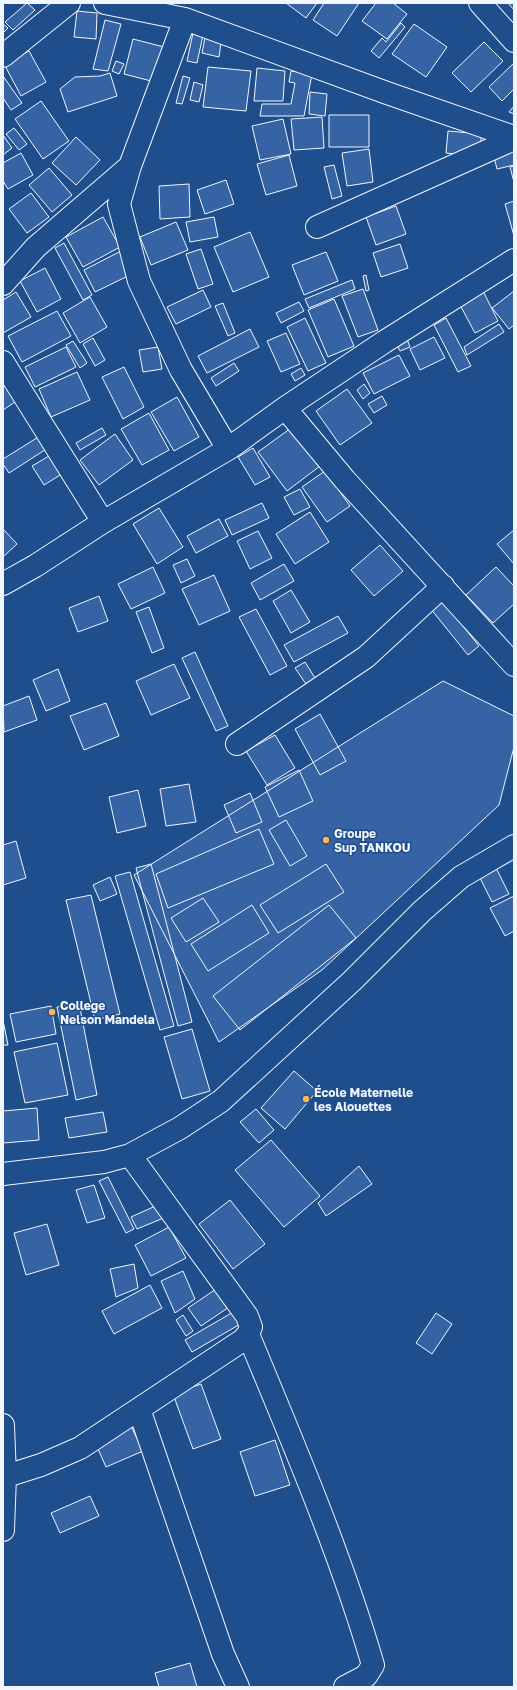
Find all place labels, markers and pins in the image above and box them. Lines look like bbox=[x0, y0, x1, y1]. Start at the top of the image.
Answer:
place label: Groupe Sup TANKOU bbox=[334, 826, 411, 855]
marker: Groupe Sup TANKOU bbox=[321, 835, 331, 845]
place label: College Nelson Mandela bbox=[60, 998, 155, 1027]
marker: College Nelson Mandela bbox=[47, 1007, 57, 1017]
place label: École Maternelle les Alouettes bbox=[314, 1085, 413, 1114]
marker: École Maternelle les Alouettes bbox=[301, 1094, 311, 1104]

